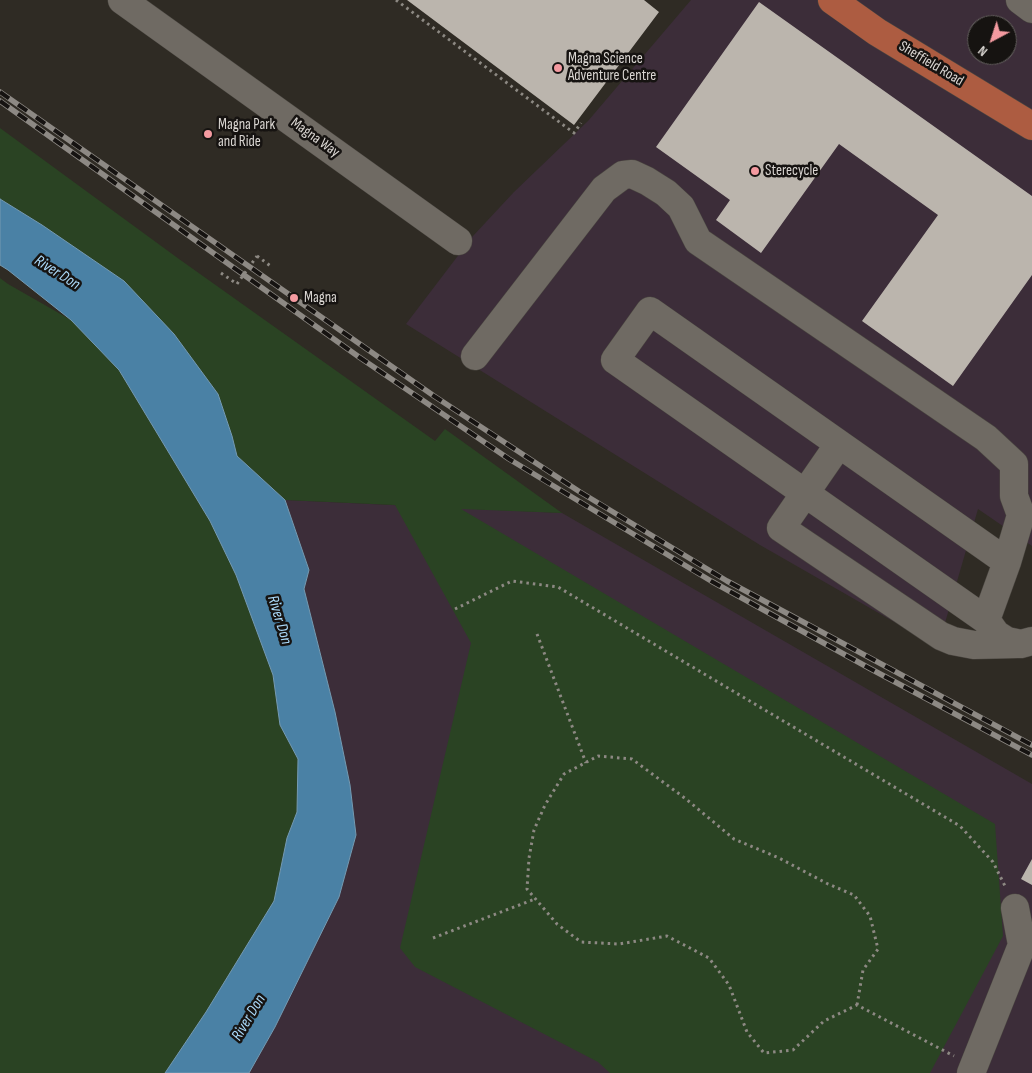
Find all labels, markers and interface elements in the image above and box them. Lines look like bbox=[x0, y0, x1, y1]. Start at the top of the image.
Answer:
north arrow bbox=[967, 15, 1017, 65]
street label: Sheffield Road bbox=[895, 38, 967, 90]
text: N bbox=[974, 42, 991, 60]
place label: Magna Science Adventure Centre bbox=[568, 50, 656, 85]
marker: Magna Science Adventure Centre bbox=[552, 62, 564, 74]
street label: Magna Way bbox=[287, 114, 343, 162]
place label: Magna Park and Ride bbox=[218, 116, 275, 151]
marker: Magna Park and Ride bbox=[202, 128, 214, 140]
place label: Sterecycle bbox=[765, 162, 818, 180]
marker: Sterecycle bbox=[749, 165, 761, 177]
water label: River Don bbox=[31, 252, 83, 294]
place label: Magna bbox=[304, 289, 337, 307]
marker: Magna bbox=[288, 292, 300, 304]
water label: River Don bbox=[262, 593, 296, 647]
water label: River Don bbox=[228, 992, 270, 1044]

